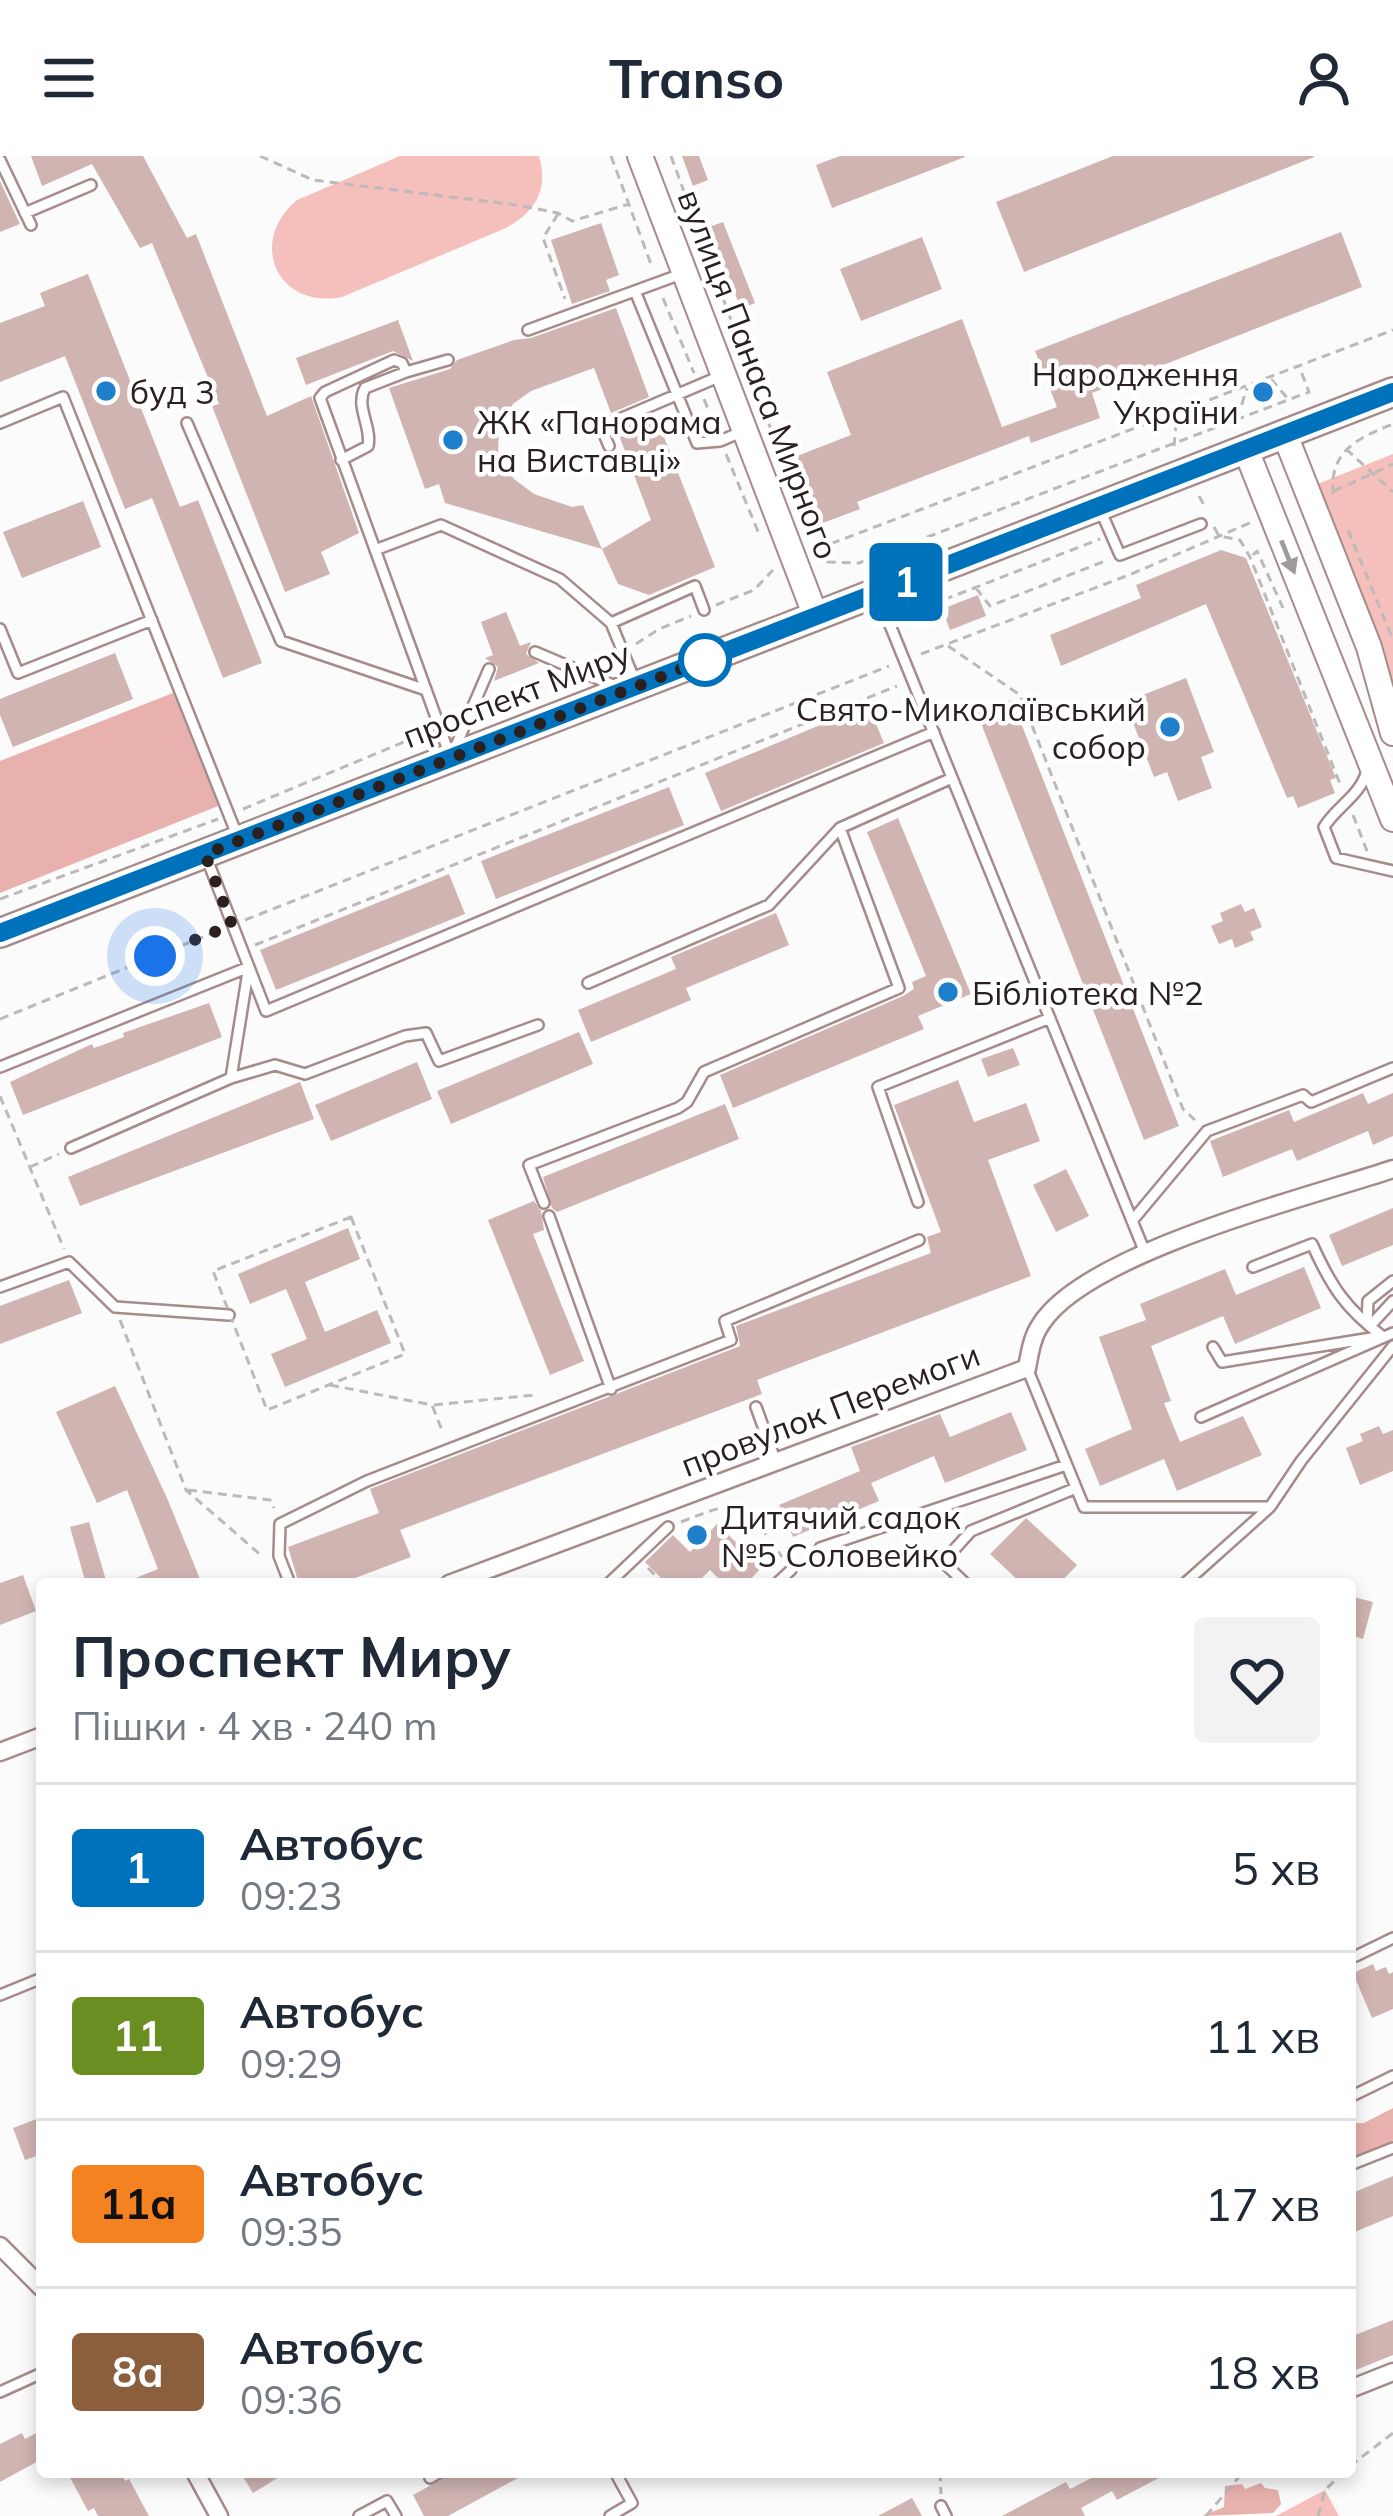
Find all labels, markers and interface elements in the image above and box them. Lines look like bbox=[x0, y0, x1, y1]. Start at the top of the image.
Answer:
text: Transo bbox=[609, 44, 784, 112]
icon: menu bbox=[36, 45, 102, 111]
icon: person bbox=[1291, 45, 1357, 111]
street label: вулиця Панаса Мирного bbox=[670, 183, 848, 565]
place label: Народження України bbox=[1032, 353, 1239, 432]
place label: буд 3 bbox=[130, 371, 215, 412]
marker: буд 3 bbox=[93, 378, 119, 404]
marker: Народження України bbox=[1250, 379, 1276, 405]
place label: ЖК «Панорама на Виставці» bbox=[477, 401, 722, 480]
marker: ЖК «Панорама на Виставці» bbox=[440, 427, 466, 453]
one-way arrow bbox=[1279, 539, 1298, 575]
line badge: 1 bbox=[867, 543, 945, 621]
text: 1 bbox=[893, 555, 919, 608]
street label: проспект Миру bbox=[396, 632, 636, 756]
unlabelled marker bbox=[680, 635, 730, 685]
place label: Свято-Миколаївський собор bbox=[796, 688, 1146, 767]
marker: Свято-Миколаївський собор bbox=[1157, 714, 1183, 740]
your location bbox=[125, 926, 185, 986]
place label: Бібліотека №2 bbox=[972, 972, 1204, 1013]
marker: Бібліотека №2 bbox=[935, 979, 961, 1005]
street label: провулок Перемоги bbox=[675, 1333, 985, 1485]
place label: Дитячий садок №5 Соловейко bbox=[721, 1496, 961, 1575]
marker: Дитячий садок №5 Соловейко bbox=[684, 1522, 710, 1548]
button: heart bbox=[1194, 1617, 1320, 1743]
text: Проспект Миру bbox=[72, 1620, 511, 1691]
text: Пішки · 4 хв · 240 m bbox=[72, 1701, 437, 1750]
text: Автобус bbox=[240, 1815, 424, 1871]
text: 5 хв bbox=[1232, 1840, 1320, 1896]
text: 1 bbox=[125, 1841, 151, 1894]
text: 09:23 bbox=[240, 1871, 343, 1920]
text: Автобус bbox=[240, 1983, 424, 2039]
text: 11 хв bbox=[1205, 2008, 1320, 2064]
text: 11 bbox=[113, 2009, 163, 2062]
text: 09:29 bbox=[240, 2039, 343, 2088]
text: Автобус bbox=[240, 2151, 424, 2207]
text: 17 хв bbox=[1205, 2176, 1320, 2232]
text: 11а bbox=[99, 2177, 177, 2230]
text: 09:35 bbox=[240, 2207, 343, 2256]
text: Автобус bbox=[240, 2319, 424, 2375]
text: 18 хв bbox=[1205, 2344, 1320, 2400]
text: 8а bbox=[112, 2345, 164, 2398]
text: 09:36 bbox=[240, 2375, 343, 2424]

